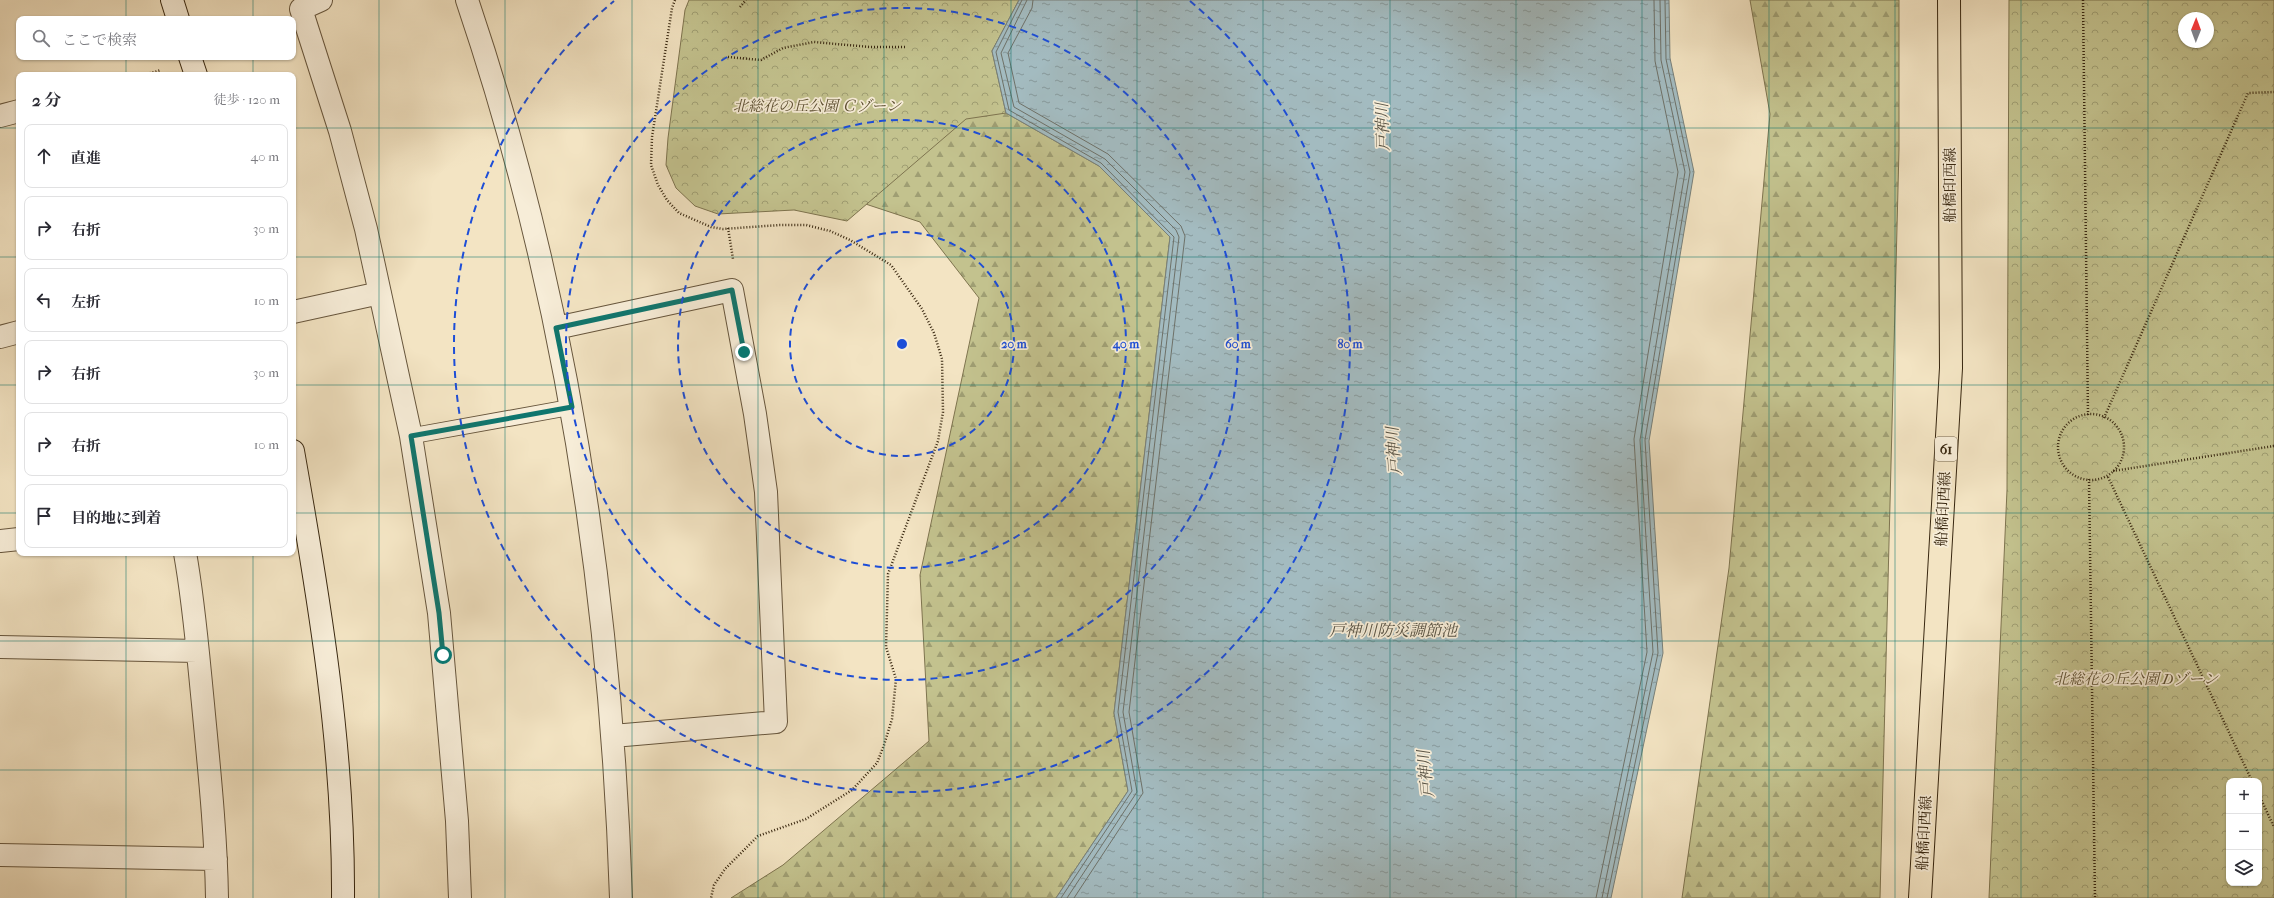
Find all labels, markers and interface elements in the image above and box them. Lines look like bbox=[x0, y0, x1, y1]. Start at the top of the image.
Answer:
north arrow bbox=[2178, 12, 2214, 48]
search box bbox=[16, 16, 296, 60]
icon: search bbox=[30, 27, 52, 49]
text: ここで検索 bbox=[62, 31, 137, 49]
text: 2 分 bbox=[32, 90, 61, 110]
text: 徒歩 · 120 m bbox=[214, 92, 280, 107]
park label: 北総花の丘公園 Ｃゾーン bbox=[733, 97, 902, 115]
water label: 戸神川 bbox=[1372, 101, 1393, 151]
icon: ahead bbox=[33, 145, 55, 167]
street label: 船橋印西線 bbox=[1941, 147, 1959, 223]
text: 直進 bbox=[71, 149, 101, 167]
text: 40 m bbox=[251, 149, 279, 164]
icon: right bbox=[33, 217, 55, 239]
text: 右折 bbox=[71, 221, 101, 239]
text: 30 m bbox=[253, 221, 279, 236]
icon: left bbox=[33, 289, 55, 311]
text: 左折 bbox=[71, 293, 101, 311]
text: 10 m bbox=[254, 293, 279, 308]
centre of rings bbox=[895, 337, 909, 351]
text: 20 m bbox=[1001, 337, 1028, 351]
text: 40 m bbox=[1112, 337, 1140, 352]
text: 60 m bbox=[1225, 337, 1252, 351]
text: 80 m bbox=[1337, 337, 1364, 351]
route end bbox=[735, 343, 753, 361]
icon: right bbox=[33, 361, 55, 383]
text: 右折 bbox=[71, 365, 101, 383]
text: 30 m bbox=[253, 365, 279, 380]
water label: 戸神川 bbox=[1382, 424, 1405, 476]
icon: right bbox=[33, 433, 55, 455]
text: 右折 bbox=[71, 437, 101, 455]
text: 10 m bbox=[254, 437, 279, 452]
road number: 61 bbox=[1935, 437, 1957, 461]
street label: 船橋印西線 bbox=[1932, 471, 1954, 547]
icon: arrive bbox=[33, 505, 55, 527]
text: 目的地に到着 bbox=[71, 509, 161, 527]
water label: 戸神川防災調節池 bbox=[1329, 621, 1459, 640]
route start bbox=[434, 646, 452, 664]
park label: 北総花の丘公園 Dゾーン bbox=[2054, 670, 2219, 688]
water label: 戸神川 bbox=[1413, 747, 1437, 799]
map controls bbox=[2226, 778, 2262, 886]
button: + bbox=[2226, 778, 2262, 814]
street label: 船橋印西線 bbox=[1913, 795, 1935, 871]
button: − bbox=[2226, 814, 2262, 850]
button: layers bbox=[2226, 850, 2262, 886]

